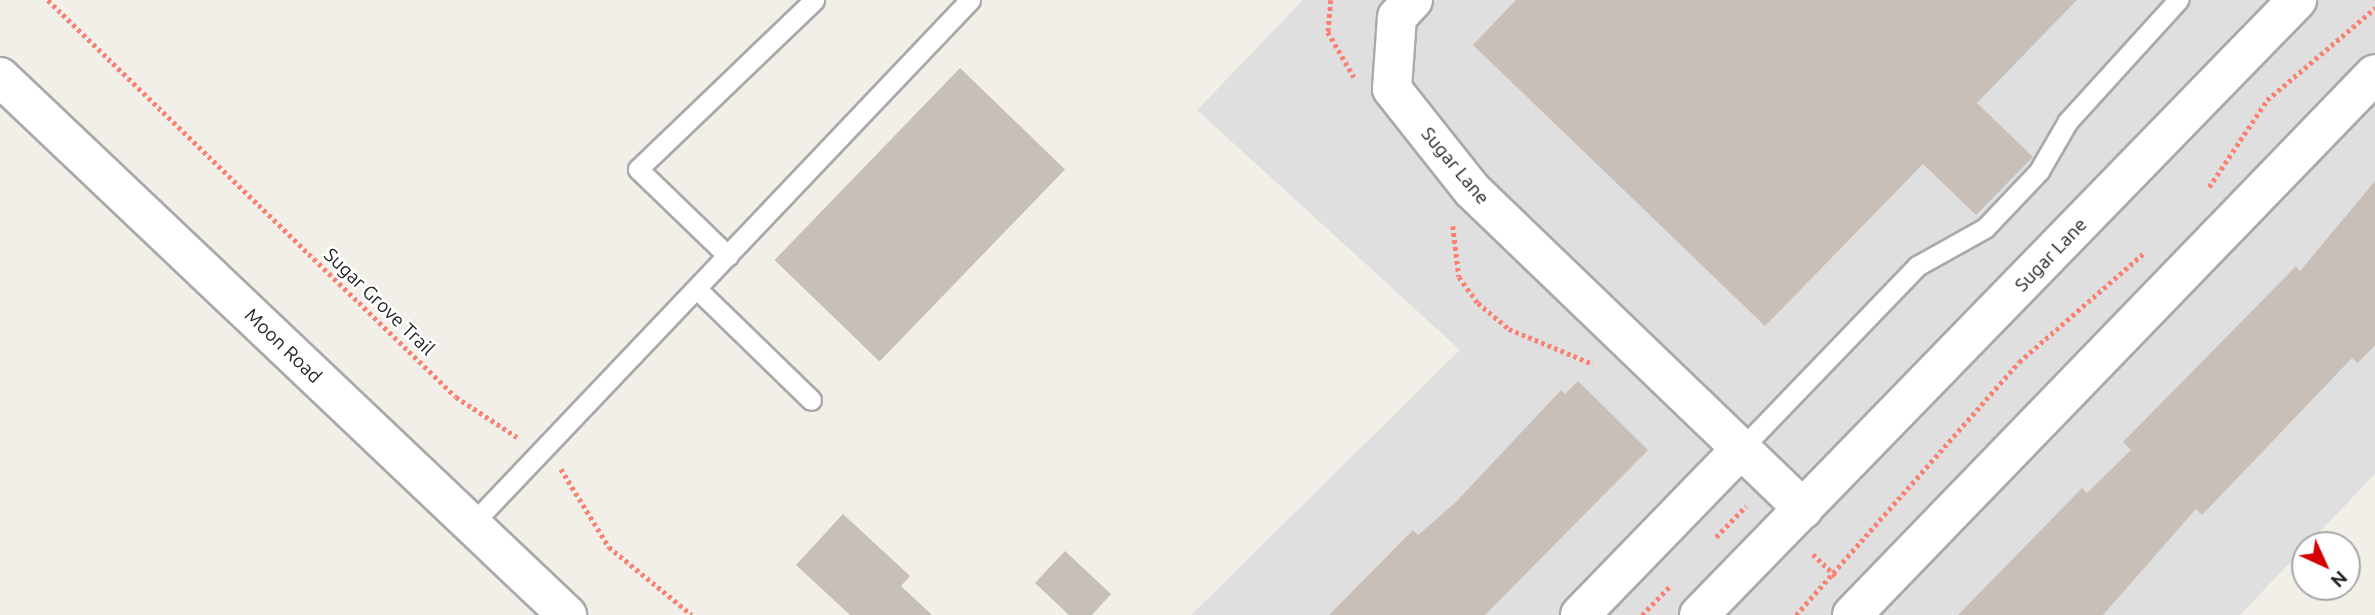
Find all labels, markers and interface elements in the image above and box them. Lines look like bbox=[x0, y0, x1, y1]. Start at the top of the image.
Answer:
street label: Sugar Lane bbox=[1416, 123, 1494, 209]
street label: Sugar Lane bbox=[2010, 213, 2092, 297]
street label: Sugar Grove Trail bbox=[319, 244, 439, 360]
street label: Moon Road bbox=[240, 304, 326, 388]
north arrow bbox=[2291, 531, 2361, 601]
text: N bbox=[2327, 567, 2352, 592]

